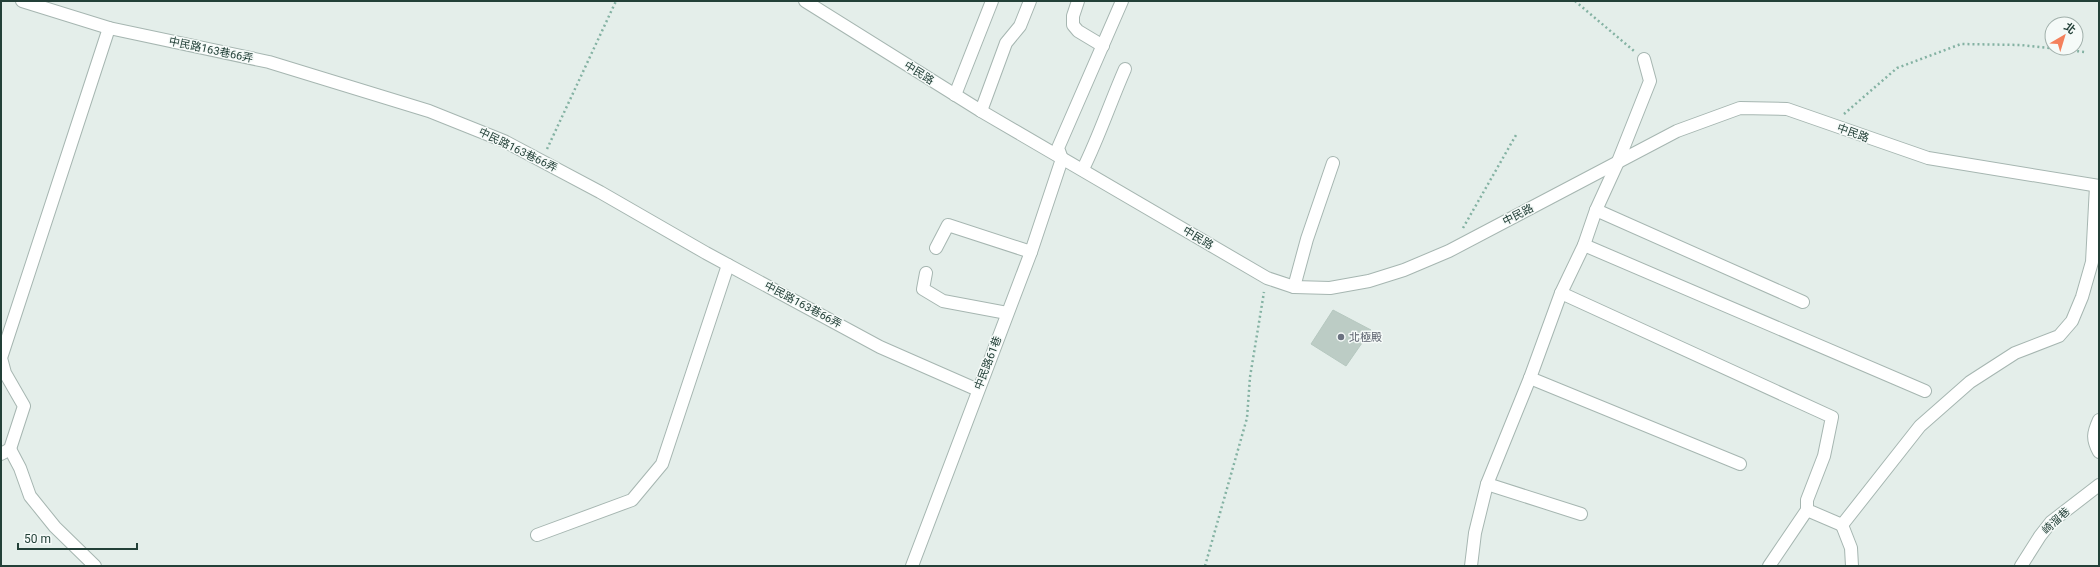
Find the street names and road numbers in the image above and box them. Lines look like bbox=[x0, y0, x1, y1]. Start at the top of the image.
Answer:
street label: 中民路163巷66弄 bbox=[168, 35, 254, 65]
street label: 中民路 bbox=[902, 59, 936, 87]
street label: 中民路 bbox=[1835, 121, 1871, 145]
street label: 中民路163巷66弄 bbox=[477, 125, 559, 175]
street label: 中民路 bbox=[1500, 202, 1536, 228]
street label: 中民路 bbox=[1181, 224, 1215, 252]
street label: 中民路163巷66弄 bbox=[762, 279, 844, 331]
street label: 中民路61巷 bbox=[972, 334, 1004, 392]
street label: 崎溜巷 bbox=[2039, 505, 2073, 537]

